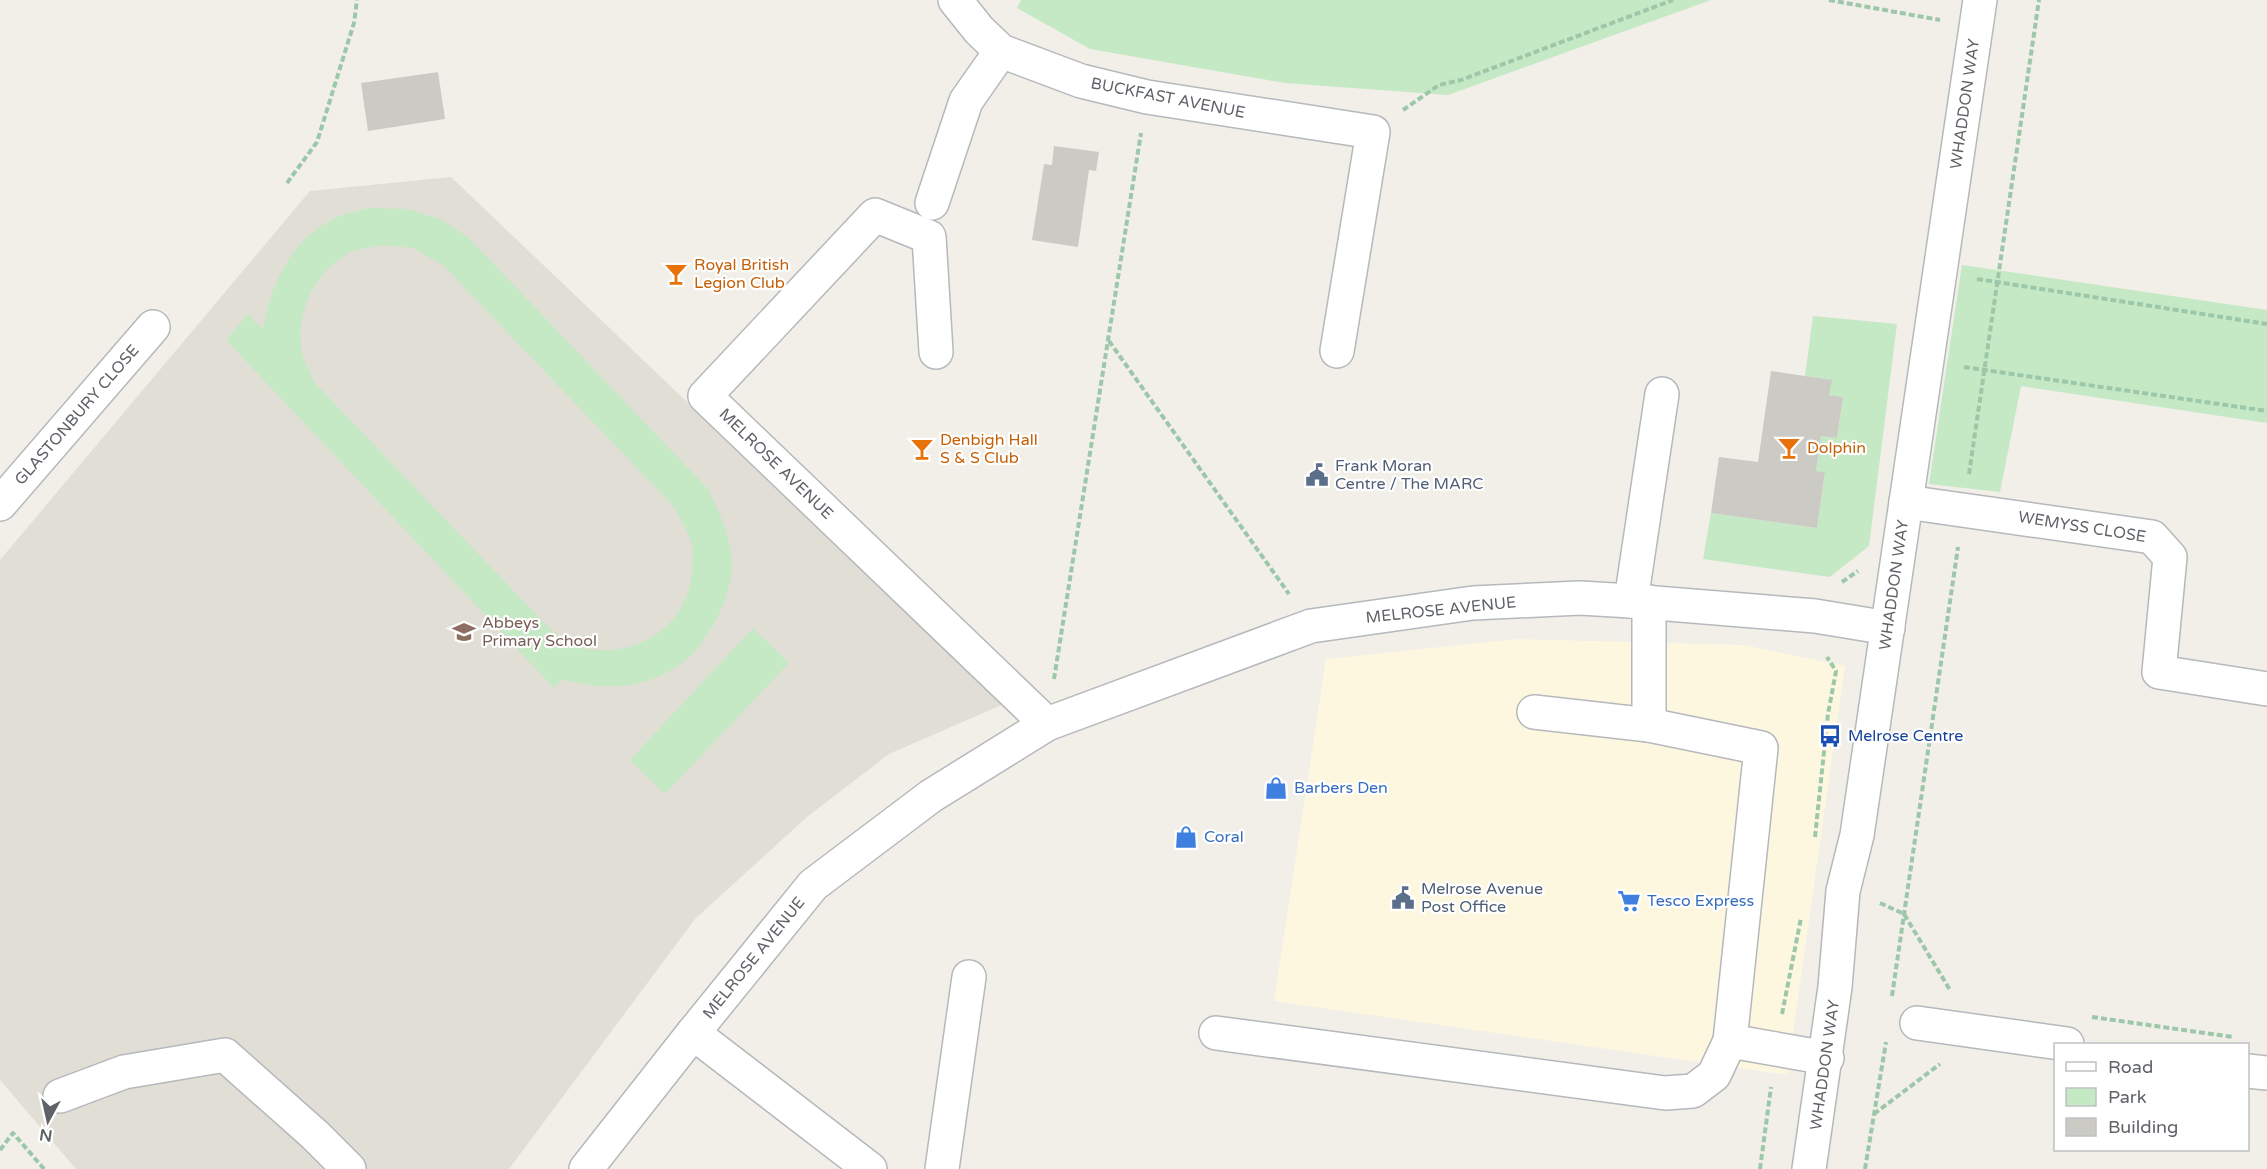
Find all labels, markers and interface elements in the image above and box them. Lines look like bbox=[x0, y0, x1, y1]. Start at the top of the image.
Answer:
street label: WHADDON WAY bbox=[1946, 37, 1984, 171]
street label: BUCKFAST AVENUE bbox=[1089, 73, 1247, 123]
place label: Royal British Legion Club bbox=[694, 255, 789, 293]
bar icon: Royal British Legion Club bbox=[663, 261, 689, 287]
street label: GLASTONBURY CLOSE bbox=[10, 341, 144, 489]
street label: MELROSE AVENUE bbox=[715, 404, 837, 524]
place label: Denbigh Hall S & S Club bbox=[940, 430, 1038, 468]
bar icon: Dolphin bbox=[1776, 435, 1802, 461]
bar icon: Denbigh Hall S & S Club bbox=[909, 436, 935, 462]
place label: Dolphin bbox=[1807, 438, 1866, 458]
place label: Frank Moran Centre / The MARC bbox=[1335, 456, 1483, 494]
public building icon: Frank Moran Centre / The MARC bbox=[1304, 462, 1330, 488]
street label: WEMYSS CLOSE bbox=[2017, 507, 2147, 547]
street label: WHADDON WAY bbox=[1875, 518, 1913, 652]
street label: MELROSE AVENUE bbox=[1365, 592, 1517, 628]
place label: Abbeys Primary School bbox=[482, 613, 597, 651]
school or university icon: Abbeys Primary School bbox=[451, 619, 477, 645]
bus stop icon: Melrose Centre bbox=[1817, 723, 1843, 749]
place label: Melrose Centre bbox=[1848, 726, 1963, 746]
shop icon: Barbers Den bbox=[1263, 775, 1289, 801]
place label: Barbers Den bbox=[1294, 778, 1388, 798]
shop icon: Coral bbox=[1173, 824, 1199, 850]
place label: Coral bbox=[1204, 827, 1244, 847]
place label: Melrose Avenue Post Office bbox=[1421, 879, 1543, 917]
public building icon: Melrose Avenue Post Office bbox=[1390, 885, 1416, 911]
supermarket icon: Tesco Express bbox=[1616, 888, 1642, 914]
place label: Tesco Express bbox=[1647, 891, 1754, 911]
street label: MELROSE AVENUE bbox=[699, 893, 809, 1023]
street label: WHADDON WAY bbox=[1806, 998, 1844, 1132]
legend bbox=[2054, 1043, 2249, 1151]
text: Road bbox=[2108, 1056, 2153, 1078]
text: Park bbox=[2108, 1086, 2147, 1108]
north arrow bbox=[18, 1091, 78, 1151]
text: Building bbox=[2108, 1116, 2178, 1138]
text: N bbox=[38, 1124, 54, 1146]

